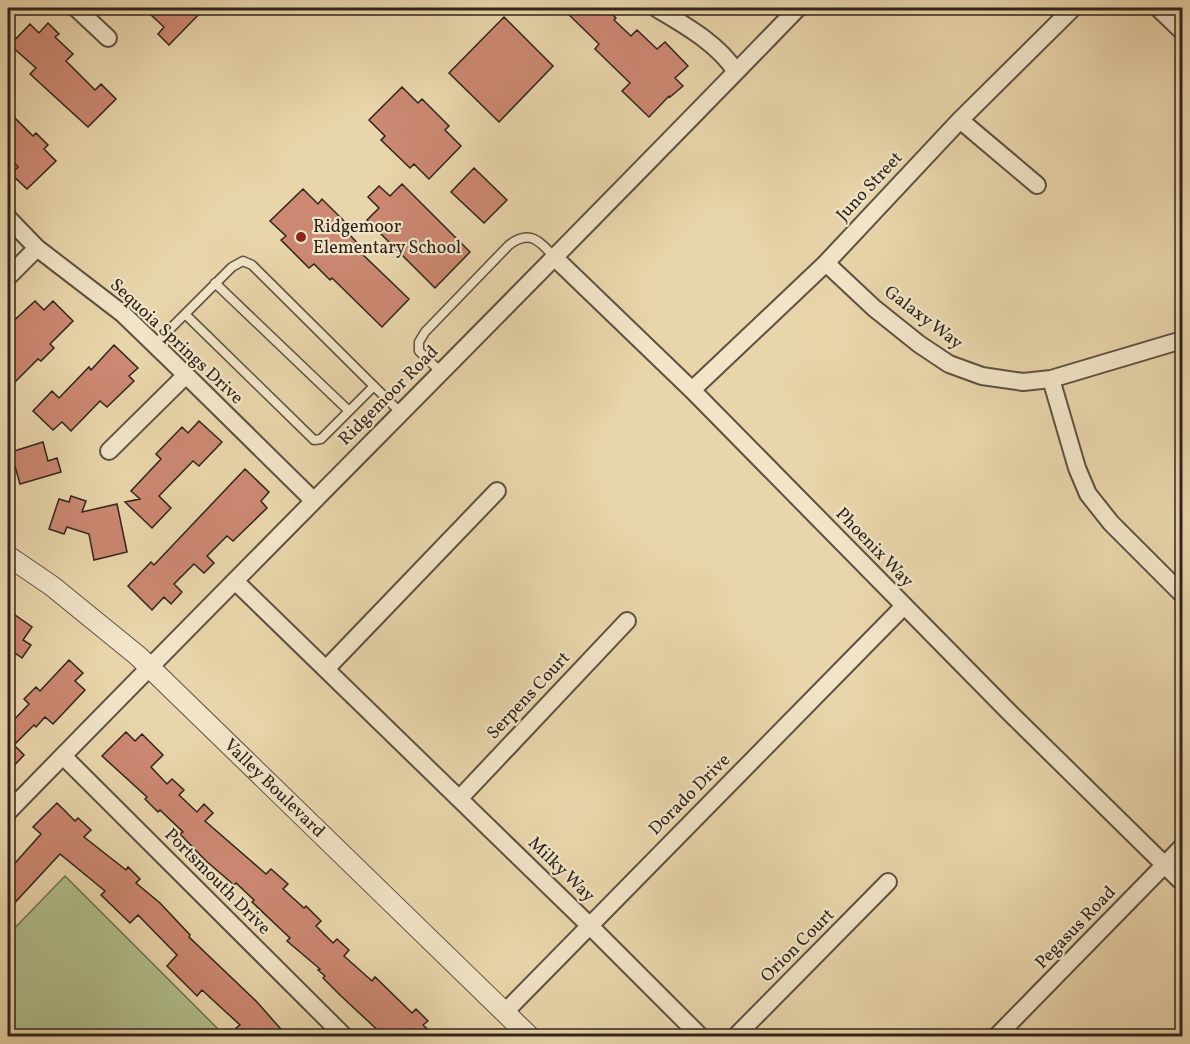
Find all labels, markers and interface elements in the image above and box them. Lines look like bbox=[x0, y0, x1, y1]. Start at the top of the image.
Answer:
street label: Juno Street bbox=[831, 147, 909, 227]
place label: Ridgemoor Elementary School bbox=[313, 215, 461, 261]
marker: Ridgemoor Elementary School bbox=[294, 230, 308, 244]
street label: Sequoia Springs Drive bbox=[104, 273, 248, 411]
street label: Galaxy Way bbox=[878, 280, 968, 356]
street label: Ridgemoor Road bbox=[333, 340, 445, 452]
street label: Phoenix Way bbox=[829, 502, 919, 594]
street label: Serpens Court bbox=[482, 646, 576, 746]
street label: Valley Boulevard bbox=[218, 733, 330, 843]
street label: Dorado Drive bbox=[644, 749, 736, 841]
street label: Portsmouth Drive bbox=[158, 823, 276, 941]
street label: Milky Way bbox=[522, 832, 600, 909]
street label: Pegasus Road bbox=[1030, 881, 1122, 975]
street label: Orion Court bbox=[755, 903, 841, 989]

